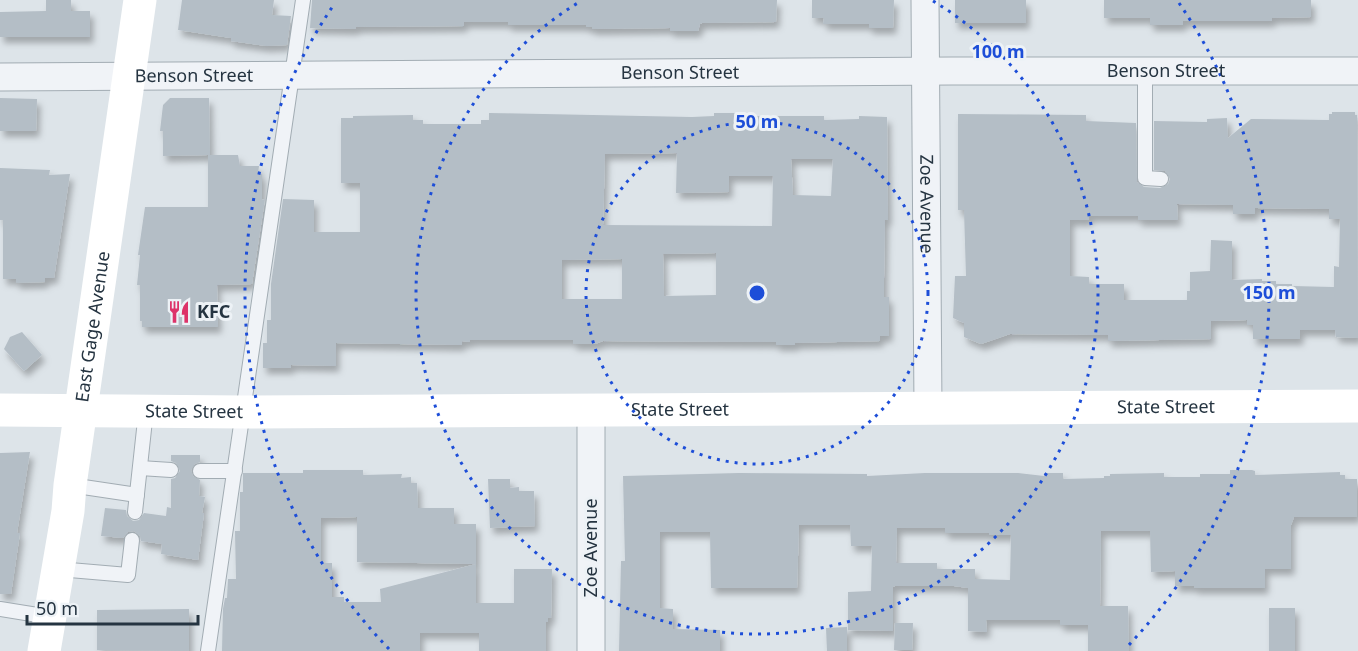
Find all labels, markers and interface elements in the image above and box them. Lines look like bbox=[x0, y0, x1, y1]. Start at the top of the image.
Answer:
text: 100 m bbox=[971, 39, 1025, 63]
street label: Benson Street bbox=[1107, 58, 1226, 82]
street label: Benson Street bbox=[621, 59, 740, 84]
street label: Benson Street bbox=[135, 62, 254, 87]
text: 50 m bbox=[736, 109, 778, 133]
street label: Zoe Avenue bbox=[915, 154, 940, 254]
street label: East Gage Avenue bbox=[69, 250, 115, 404]
text: 150 m bbox=[1242, 280, 1296, 304]
centre of rings bbox=[747, 283, 767, 303]
restaurant icon: KFC bbox=[166, 299, 192, 325]
place label: KFC bbox=[197, 299, 230, 323]
street label: State Street bbox=[1117, 394, 1216, 418]
street label: State Street bbox=[631, 396, 730, 421]
street label: State Street bbox=[145, 398, 244, 423]
street label: Zoe Avenue bbox=[578, 498, 602, 598]
scale bar bbox=[27, 588, 198, 626]
text: 50 m bbox=[36, 596, 78, 620]

